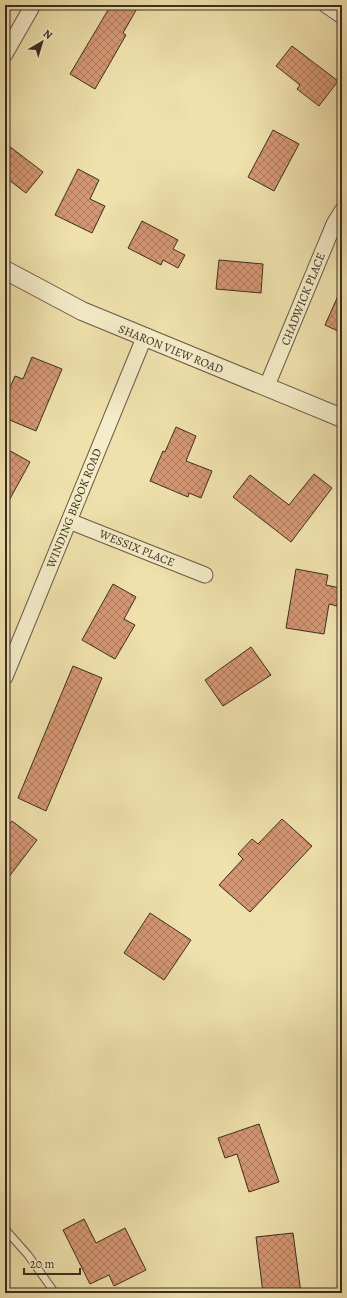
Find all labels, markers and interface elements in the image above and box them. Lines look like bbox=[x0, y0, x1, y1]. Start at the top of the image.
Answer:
north arrow bbox=[22, 22, 62, 62]
text: N bbox=[40, 26, 56, 43]
street label: CHADWICK PLACE bbox=[277, 250, 329, 348]
street label: SHARON VIEW ROAD bbox=[116, 321, 226, 377]
street label: WINDING BROOK ROAD bbox=[42, 446, 105, 571]
street label: WESSIX PLACE bbox=[96, 525, 177, 570]
scale bar bbox=[24, 1250, 80, 1276]
text: 20 m bbox=[30, 1256, 54, 1272]

